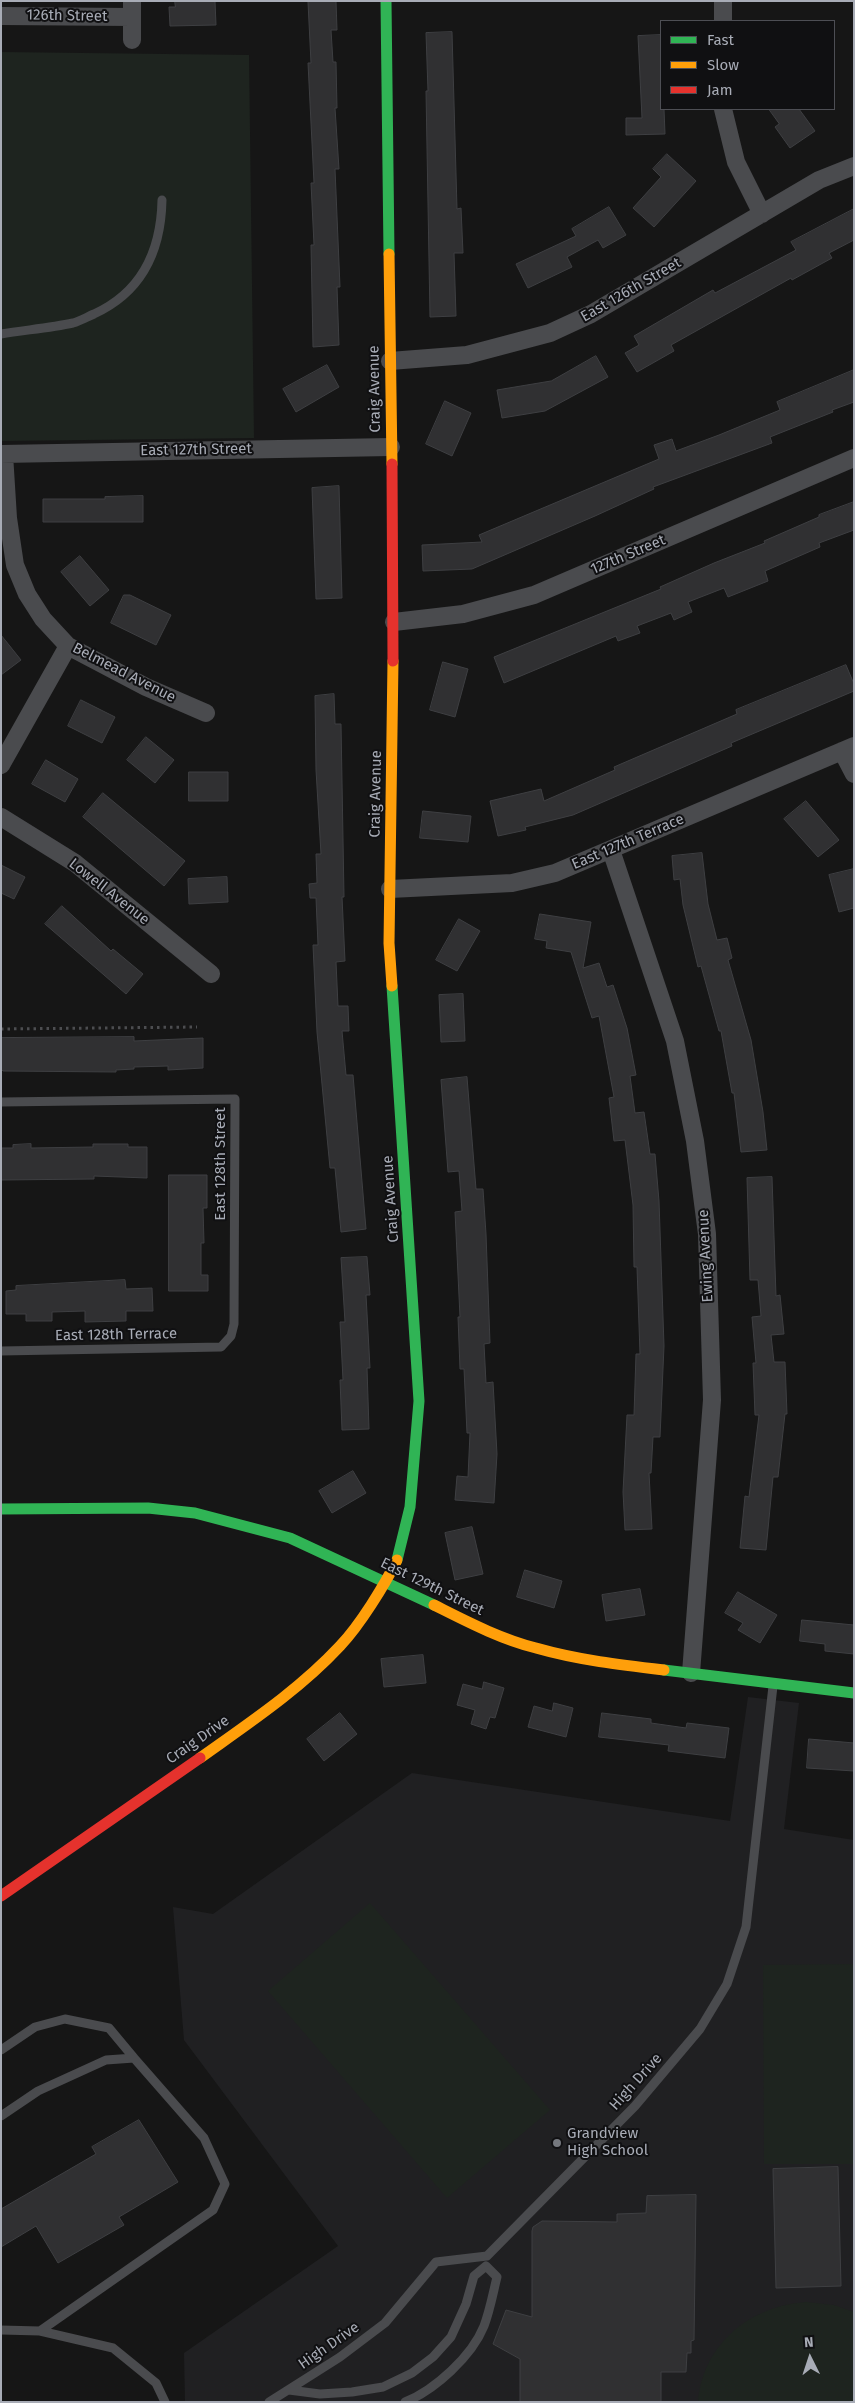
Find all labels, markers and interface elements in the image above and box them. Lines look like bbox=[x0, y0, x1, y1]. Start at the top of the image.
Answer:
street label: 126th Street bbox=[26, 6, 108, 26]
legend bbox=[660, 20, 835, 110]
text: Fast bbox=[707, 31, 734, 49]
text: Slow bbox=[707, 56, 739, 74]
text: Jam bbox=[707, 81, 733, 99]
street label: East 126th Street bbox=[578, 254, 684, 326]
street label: Craig Avenue bbox=[365, 345, 385, 433]
street label: East 127th Street bbox=[140, 440, 252, 460]
street label: 127th Street bbox=[588, 531, 668, 579]
street label: Belmead Avenue bbox=[69, 639, 179, 707]
street label: Craig Avenue bbox=[366, 750, 386, 838]
street label: East 127th Terrace bbox=[569, 810, 687, 874]
street label: Lowell Avenue bbox=[65, 855, 153, 929]
street label: East 128th Street bbox=[212, 1107, 230, 1221]
street label: Craig Avenue bbox=[379, 1155, 403, 1243]
street label: Ewing Avenue bbox=[695, 1209, 717, 1303]
street label: East 128th Terrace bbox=[55, 1325, 177, 1345]
street label: East 129th Street bbox=[377, 1554, 487, 1620]
street label: Craig Drive bbox=[163, 1712, 233, 1768]
street label: High Drive bbox=[606, 2050, 666, 2114]
place label: Grandview High School bbox=[567, 2125, 648, 2160]
marker: Grandview High School bbox=[551, 2137, 563, 2149]
street label: High Drive bbox=[295, 2319, 363, 2373]
north arrow bbox=[785, 2333, 835, 2383]
text: N bbox=[804, 2334, 814, 2351]

